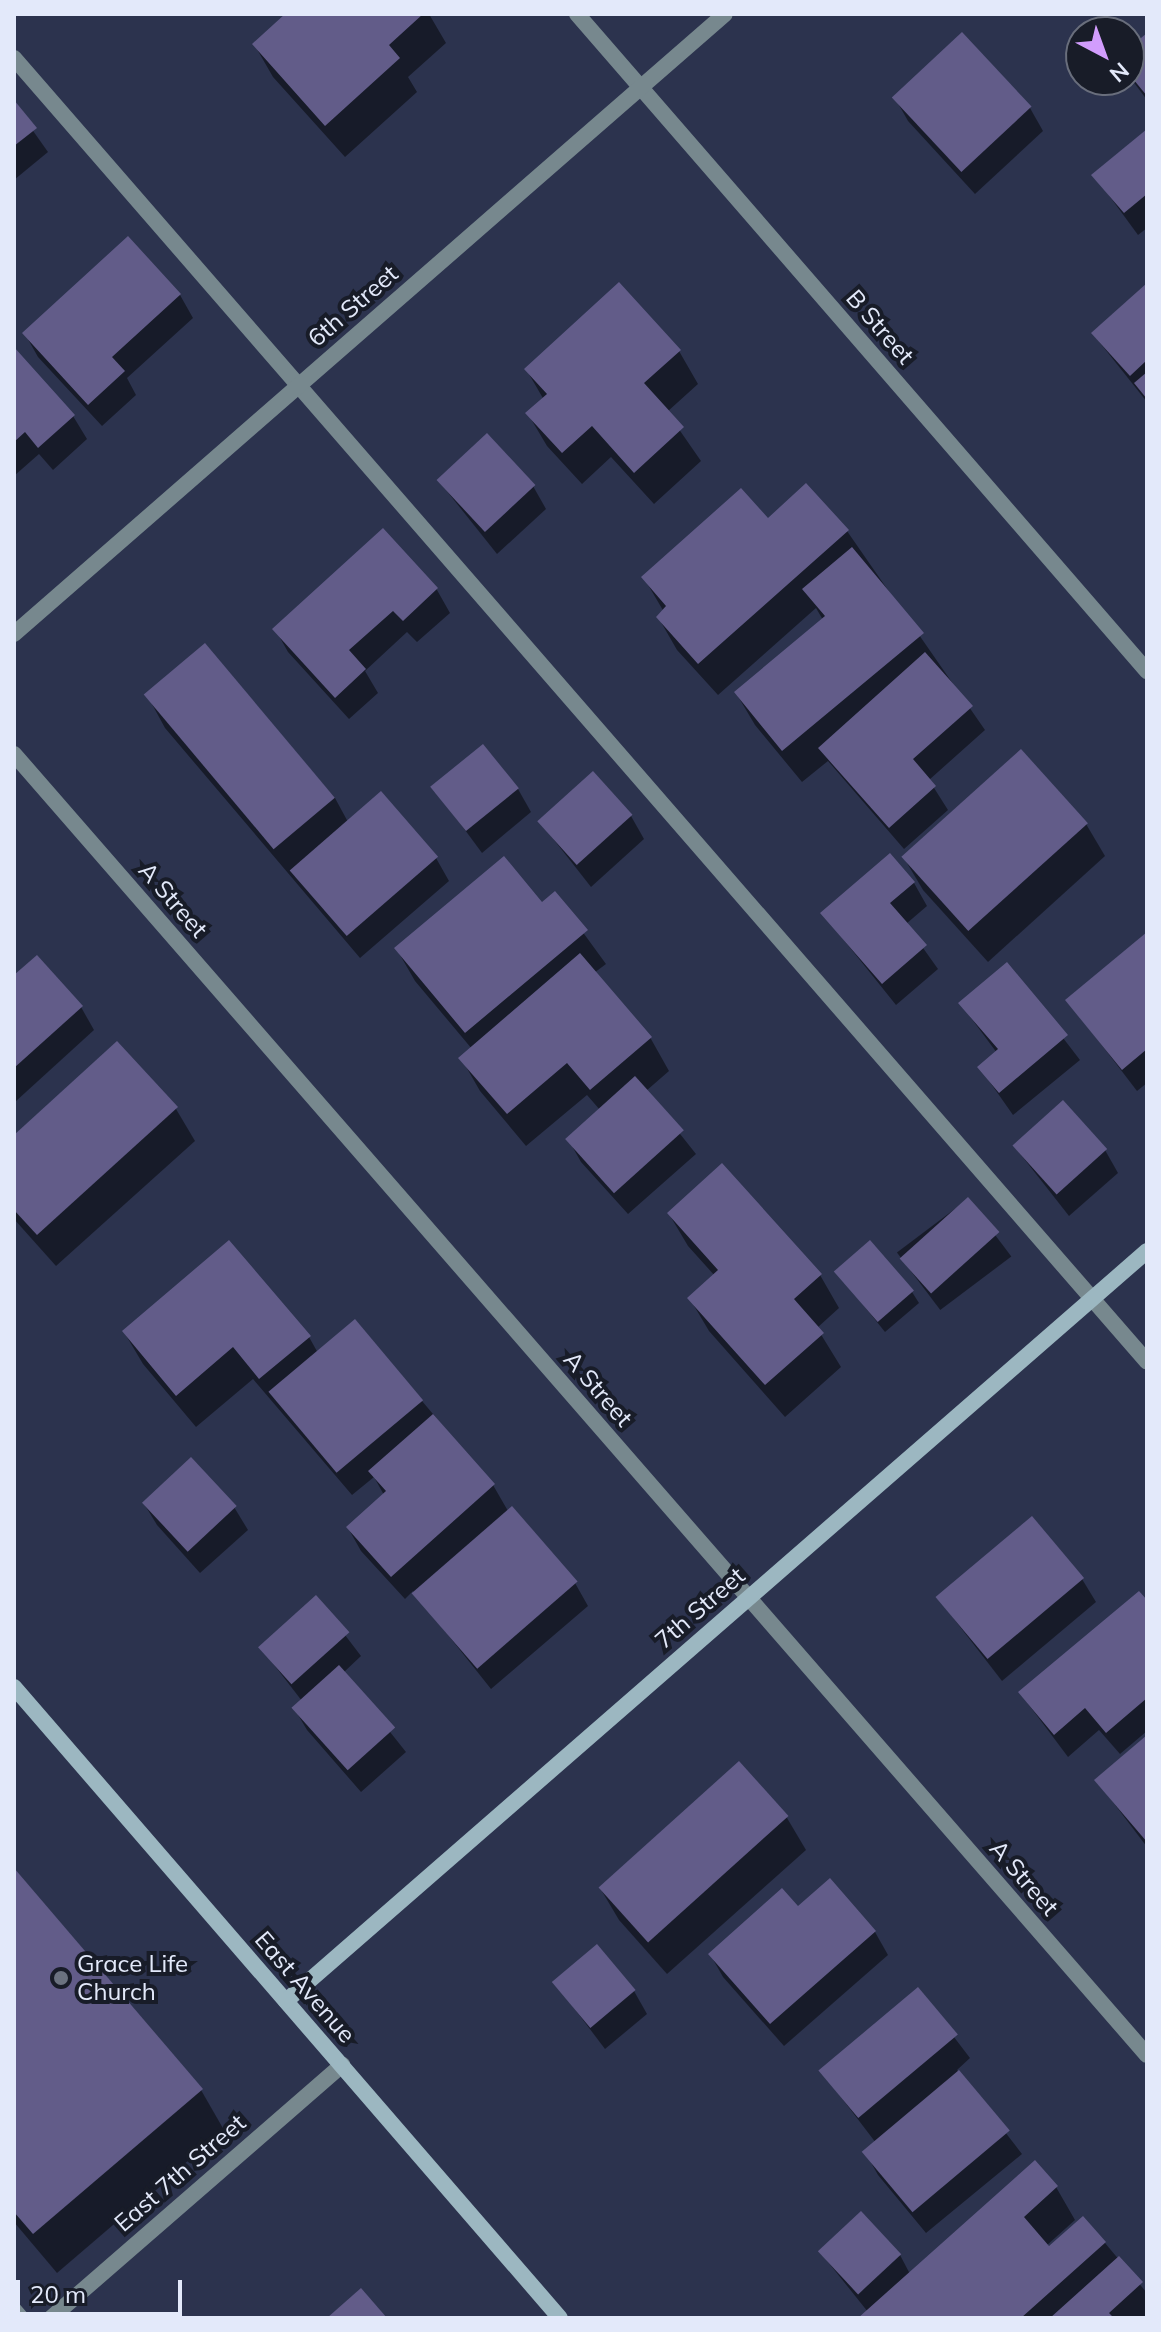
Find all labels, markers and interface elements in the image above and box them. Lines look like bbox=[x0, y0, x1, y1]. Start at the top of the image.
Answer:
north arrow bbox=[1065, 16, 1145, 96]
text: N bbox=[1104, 57, 1135, 89]
street label: 6th Street bbox=[302, 259, 404, 353]
street label: B Street bbox=[840, 284, 920, 370]
street label: A Street bbox=[133, 856, 213, 944]
street label: A Street bbox=[558, 1345, 638, 1433]
street label: 7th Street bbox=[649, 1561, 751, 1655]
street label: A Street bbox=[984, 1834, 1064, 1922]
street label: East Avenue bbox=[249, 1925, 361, 2049]
place label: Grace Life Church bbox=[77, 1950, 188, 2006]
marker: Grace Life Church bbox=[52, 1969, 70, 1987]
street label: East 7th Street bbox=[109, 2108, 251, 2238]
scale bar bbox=[20, 2264, 186, 2314]
text: 20 m bbox=[30, 2279, 86, 2309]

